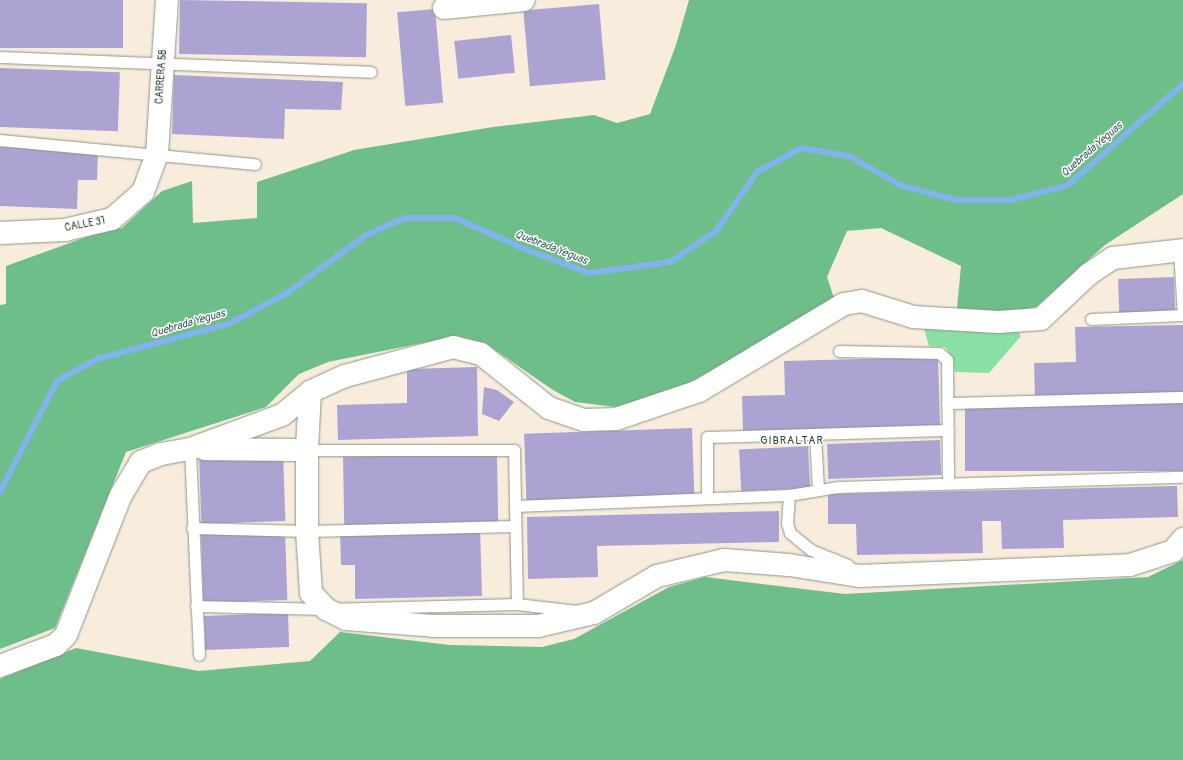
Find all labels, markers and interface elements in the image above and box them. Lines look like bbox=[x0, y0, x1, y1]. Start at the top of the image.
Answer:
street label: CARRERA 58 bbox=[154, 49, 170, 105]
water label: Quebrada Yeguas bbox=[1059, 120, 1125, 180]
street label: CALLE 31 bbox=[64, 215, 106, 235]
water label: Quebrada Yeguas bbox=[513, 228, 589, 268]
water label: Quebrada Yeguas bbox=[149, 307, 227, 341]
district label: GIBRALTAR bbox=[760, 434, 824, 448]

